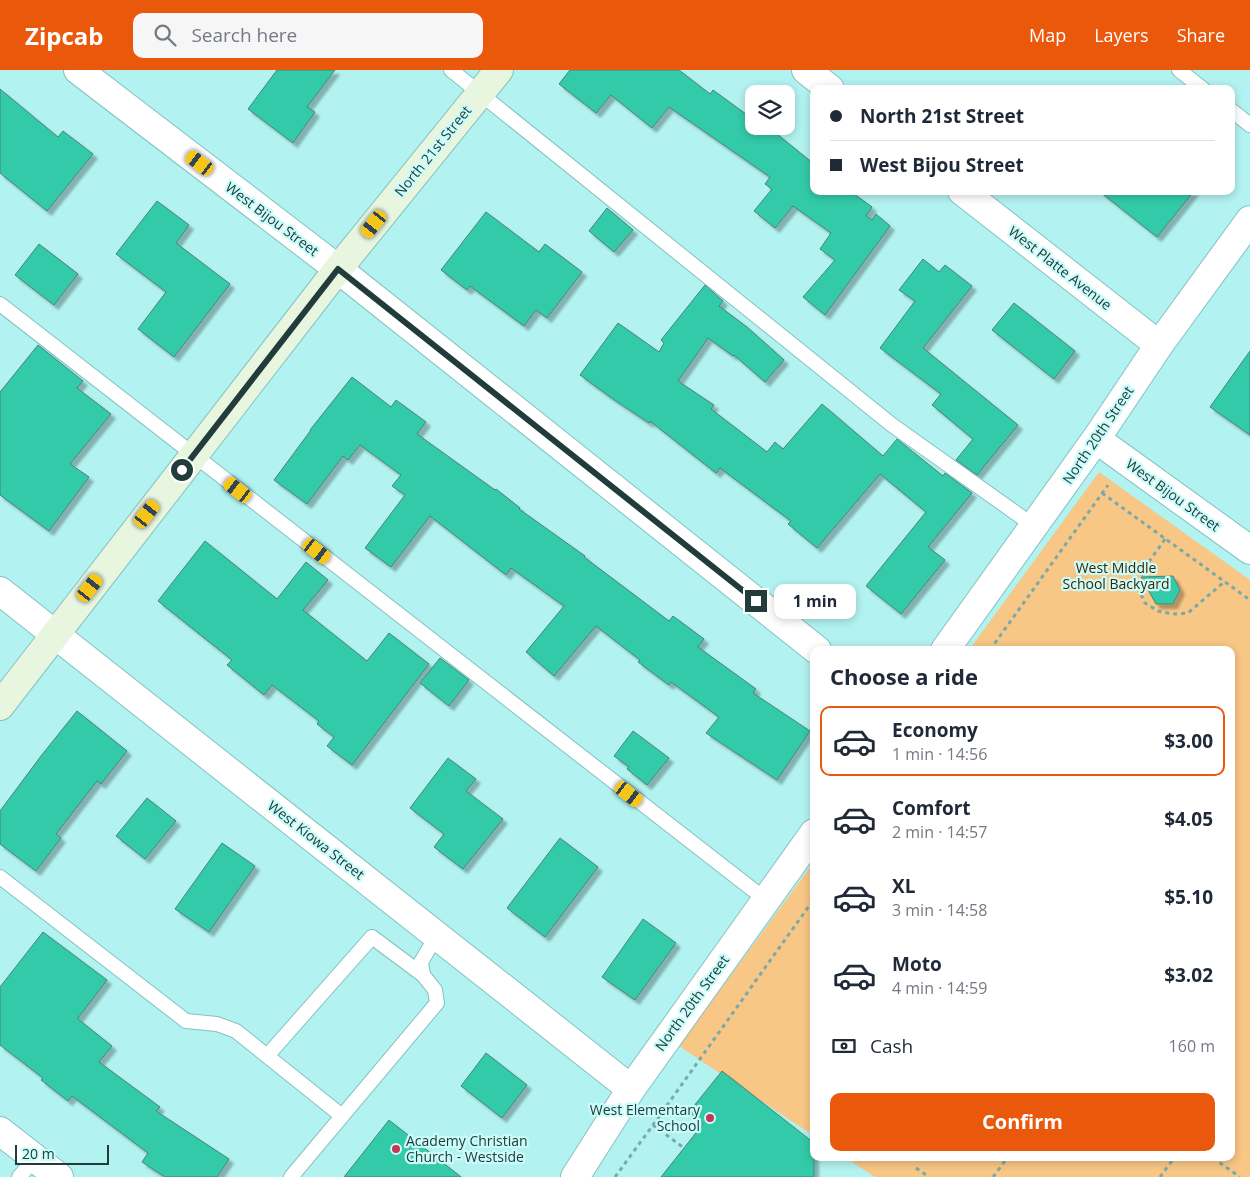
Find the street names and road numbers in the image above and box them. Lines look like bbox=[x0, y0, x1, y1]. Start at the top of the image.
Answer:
street label: North 21st Street bbox=[390, 101, 475, 200]
street label: West Bijou Street bbox=[222, 177, 323, 260]
street label: West Platte Avenue bbox=[1005, 221, 1116, 314]
street label: North 20th Street bbox=[1058, 382, 1137, 487]
street label: West Bijou Street bbox=[1122, 454, 1224, 535]
street label: West Kiowa Street bbox=[264, 796, 369, 883]
street label: North 20th Street bbox=[650, 951, 733, 1054]

